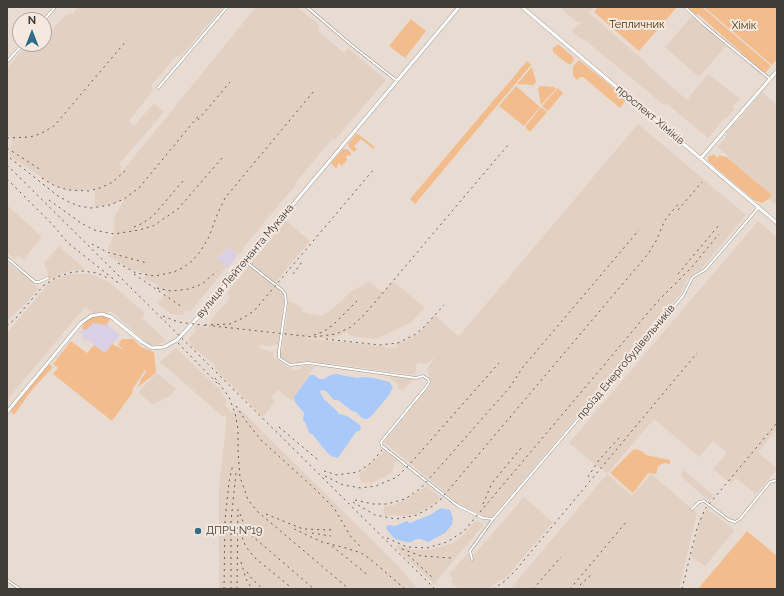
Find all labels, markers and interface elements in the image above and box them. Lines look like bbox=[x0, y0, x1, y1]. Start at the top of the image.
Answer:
north arrow bbox=[12, 12, 52, 52]
text: N bbox=[28, 14, 36, 27]
park label: Тепличник bbox=[609, 18, 665, 32]
park label: Хімік bbox=[731, 19, 757, 33]
street label: проспект Хіміків bbox=[613, 82, 687, 148]
street label: вулиця Лейтенанта Мукана bbox=[193, 201, 297, 321]
street label: проїзд Енергобудівельників bbox=[574, 302, 678, 422]
place label: ДПРЧ №19 bbox=[206, 524, 263, 538]
marker: ДПРЧ №19 bbox=[193, 526, 203, 536]

